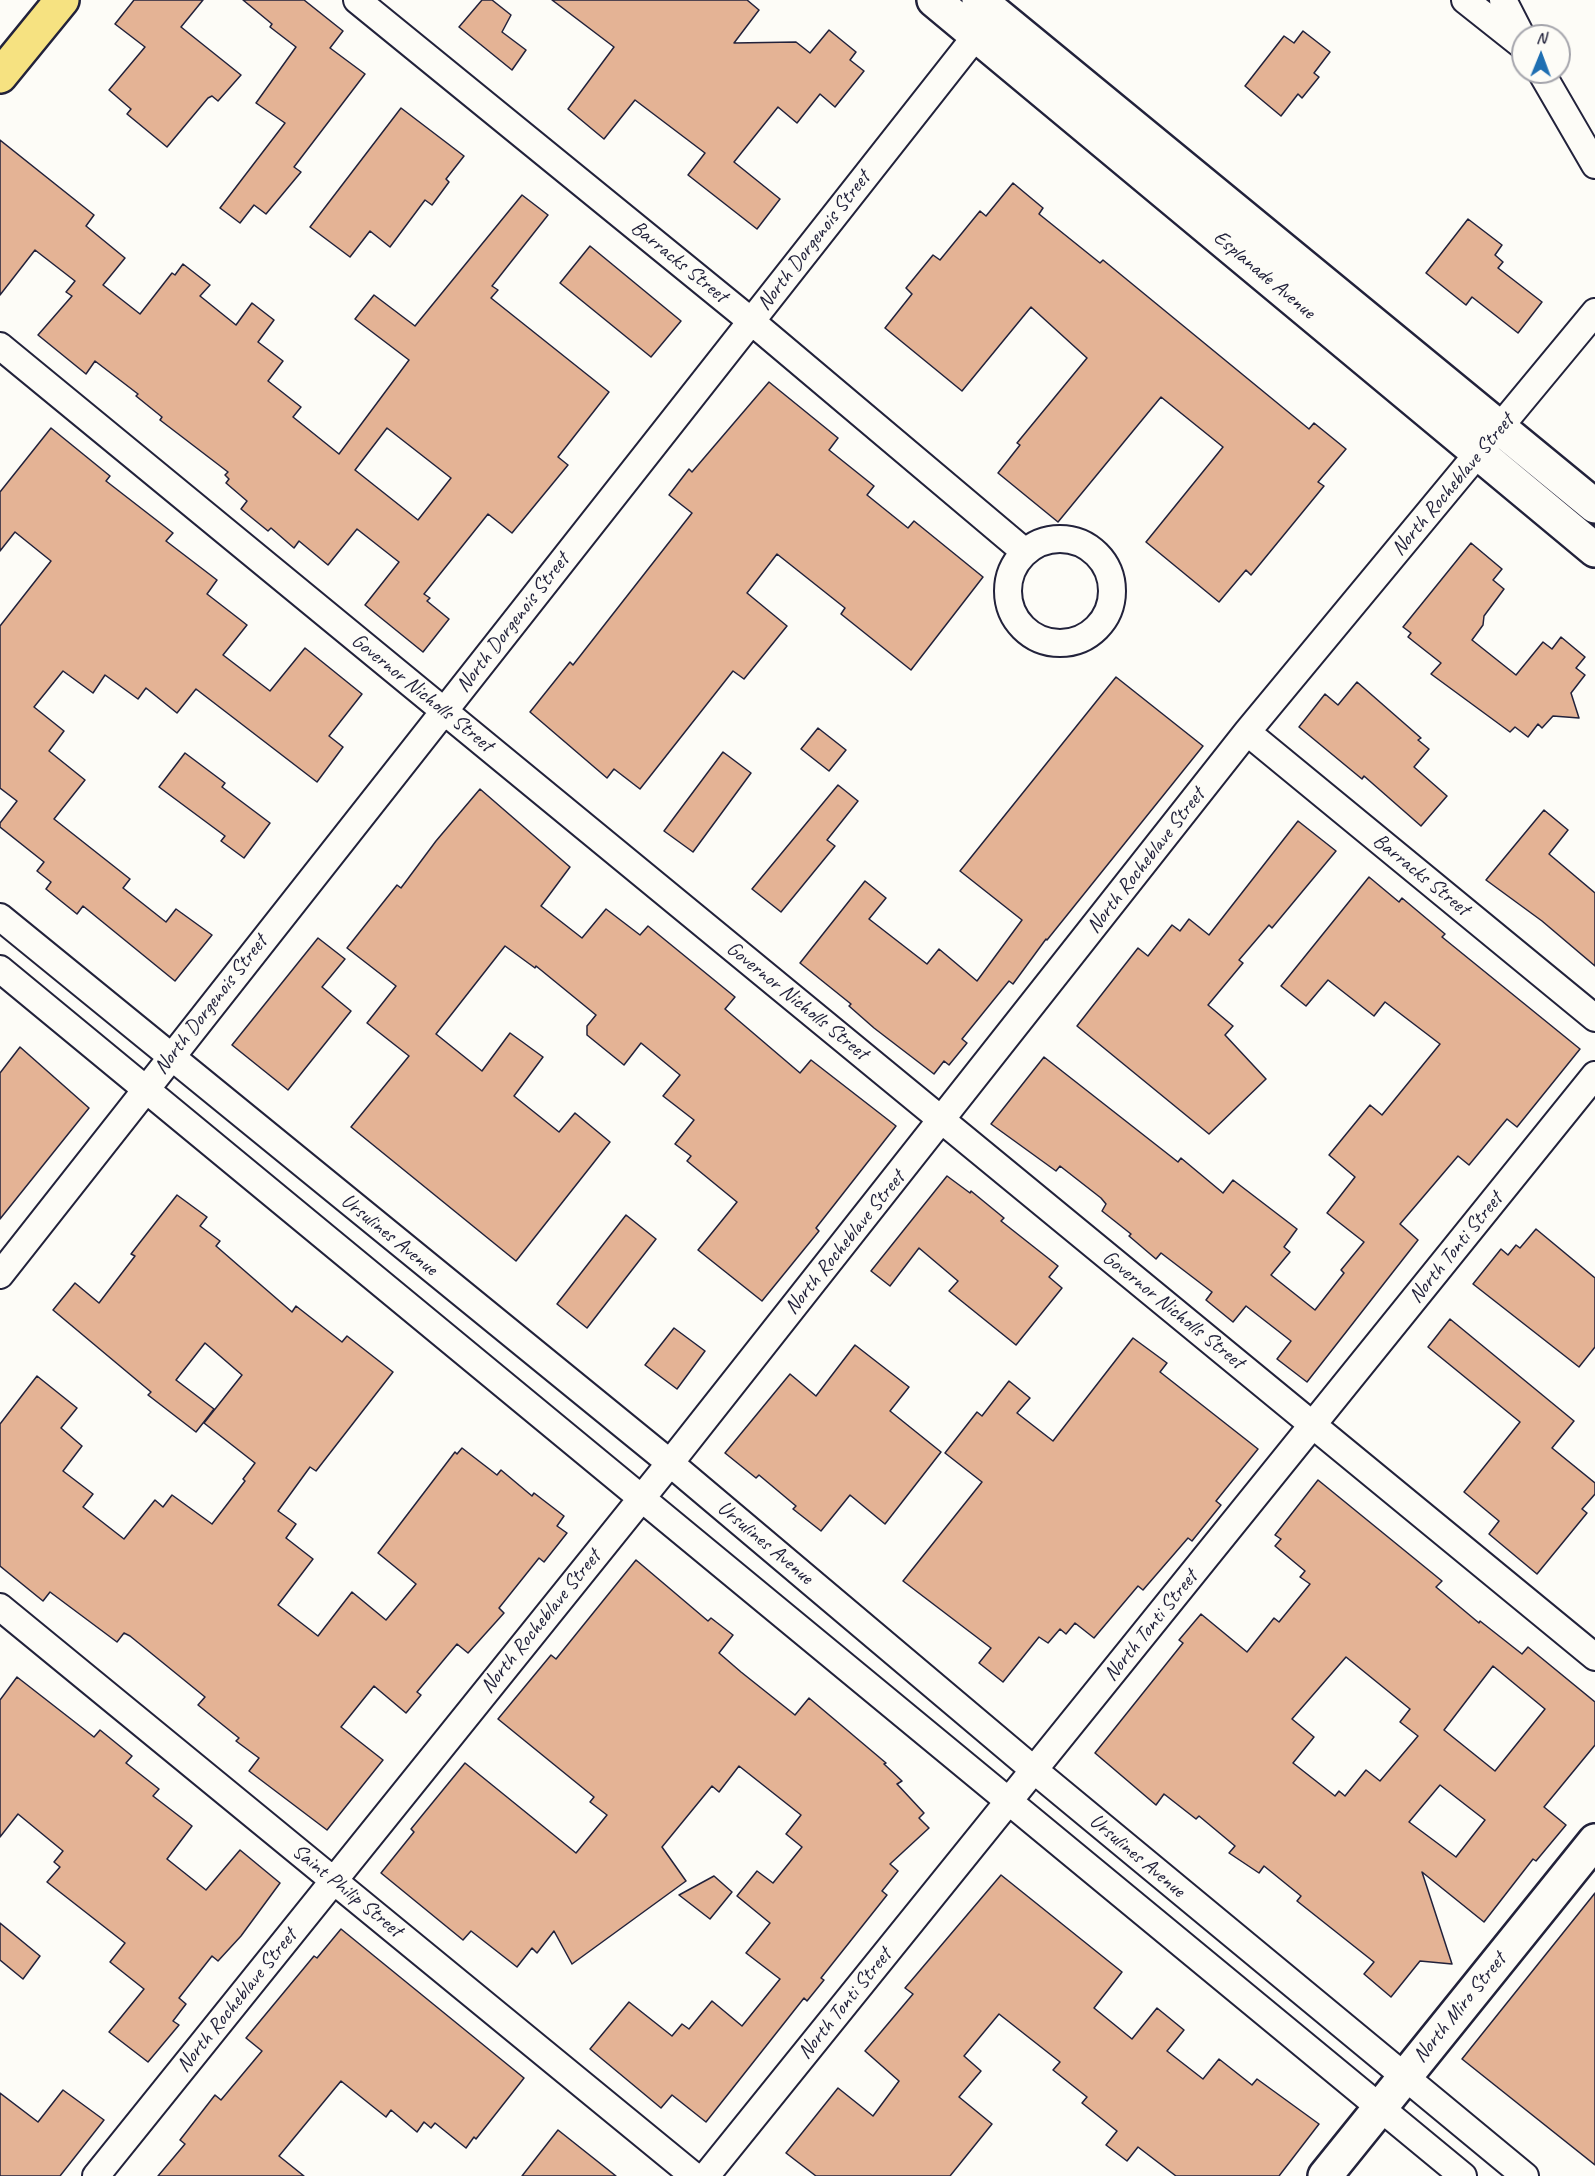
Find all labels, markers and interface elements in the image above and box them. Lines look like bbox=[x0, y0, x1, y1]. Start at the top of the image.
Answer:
north arrow bbox=[1511, 24, 1571, 84]
text: N bbox=[1536, 28, 1546, 48]
street label: North Dorgenois Street bbox=[752, 166, 876, 316]
street label: Barracks Street bbox=[626, 215, 732, 309]
street label: Esplanade Avenue bbox=[1208, 225, 1320, 325]
street label: North Rocheblave Street bbox=[1386, 409, 1520, 561]
street label: North Dorgenois Street bbox=[451, 548, 575, 698]
street label: Governor Nicholls Street bbox=[346, 628, 498, 758]
street label: North Rocheblave Street bbox=[1081, 783, 1211, 939]
street label: Barracks Street bbox=[1368, 828, 1474, 922]
street label: North Dorgenois Street bbox=[149, 930, 273, 1080]
street label: Governor Nicholls Street bbox=[721, 936, 873, 1066]
street label: North Rocheblave Street bbox=[779, 1166, 911, 1320]
street label: North Tonti Street bbox=[1404, 1187, 1508, 1309]
street label: Ursulines Avenue bbox=[336, 1188, 442, 1282]
street label: Governor Nicholls Street bbox=[1097, 1245, 1249, 1375]
street label: Ursulines Avenue bbox=[712, 1496, 818, 1590]
street label: North Rocheblave Street bbox=[475, 1545, 607, 1699]
street label: North Tonti Street bbox=[1099, 1565, 1203, 1687]
street label: Ursulines Avenue bbox=[1084, 1809, 1190, 1903]
street label: Saint Philip Street bbox=[287, 1839, 407, 1943]
street label: North Rocheblave Street bbox=[171, 1924, 303, 2078]
street label: North Tonti Street bbox=[793, 1943, 897, 2065]
street label: North Miro Street bbox=[1408, 1948, 1512, 2068]

